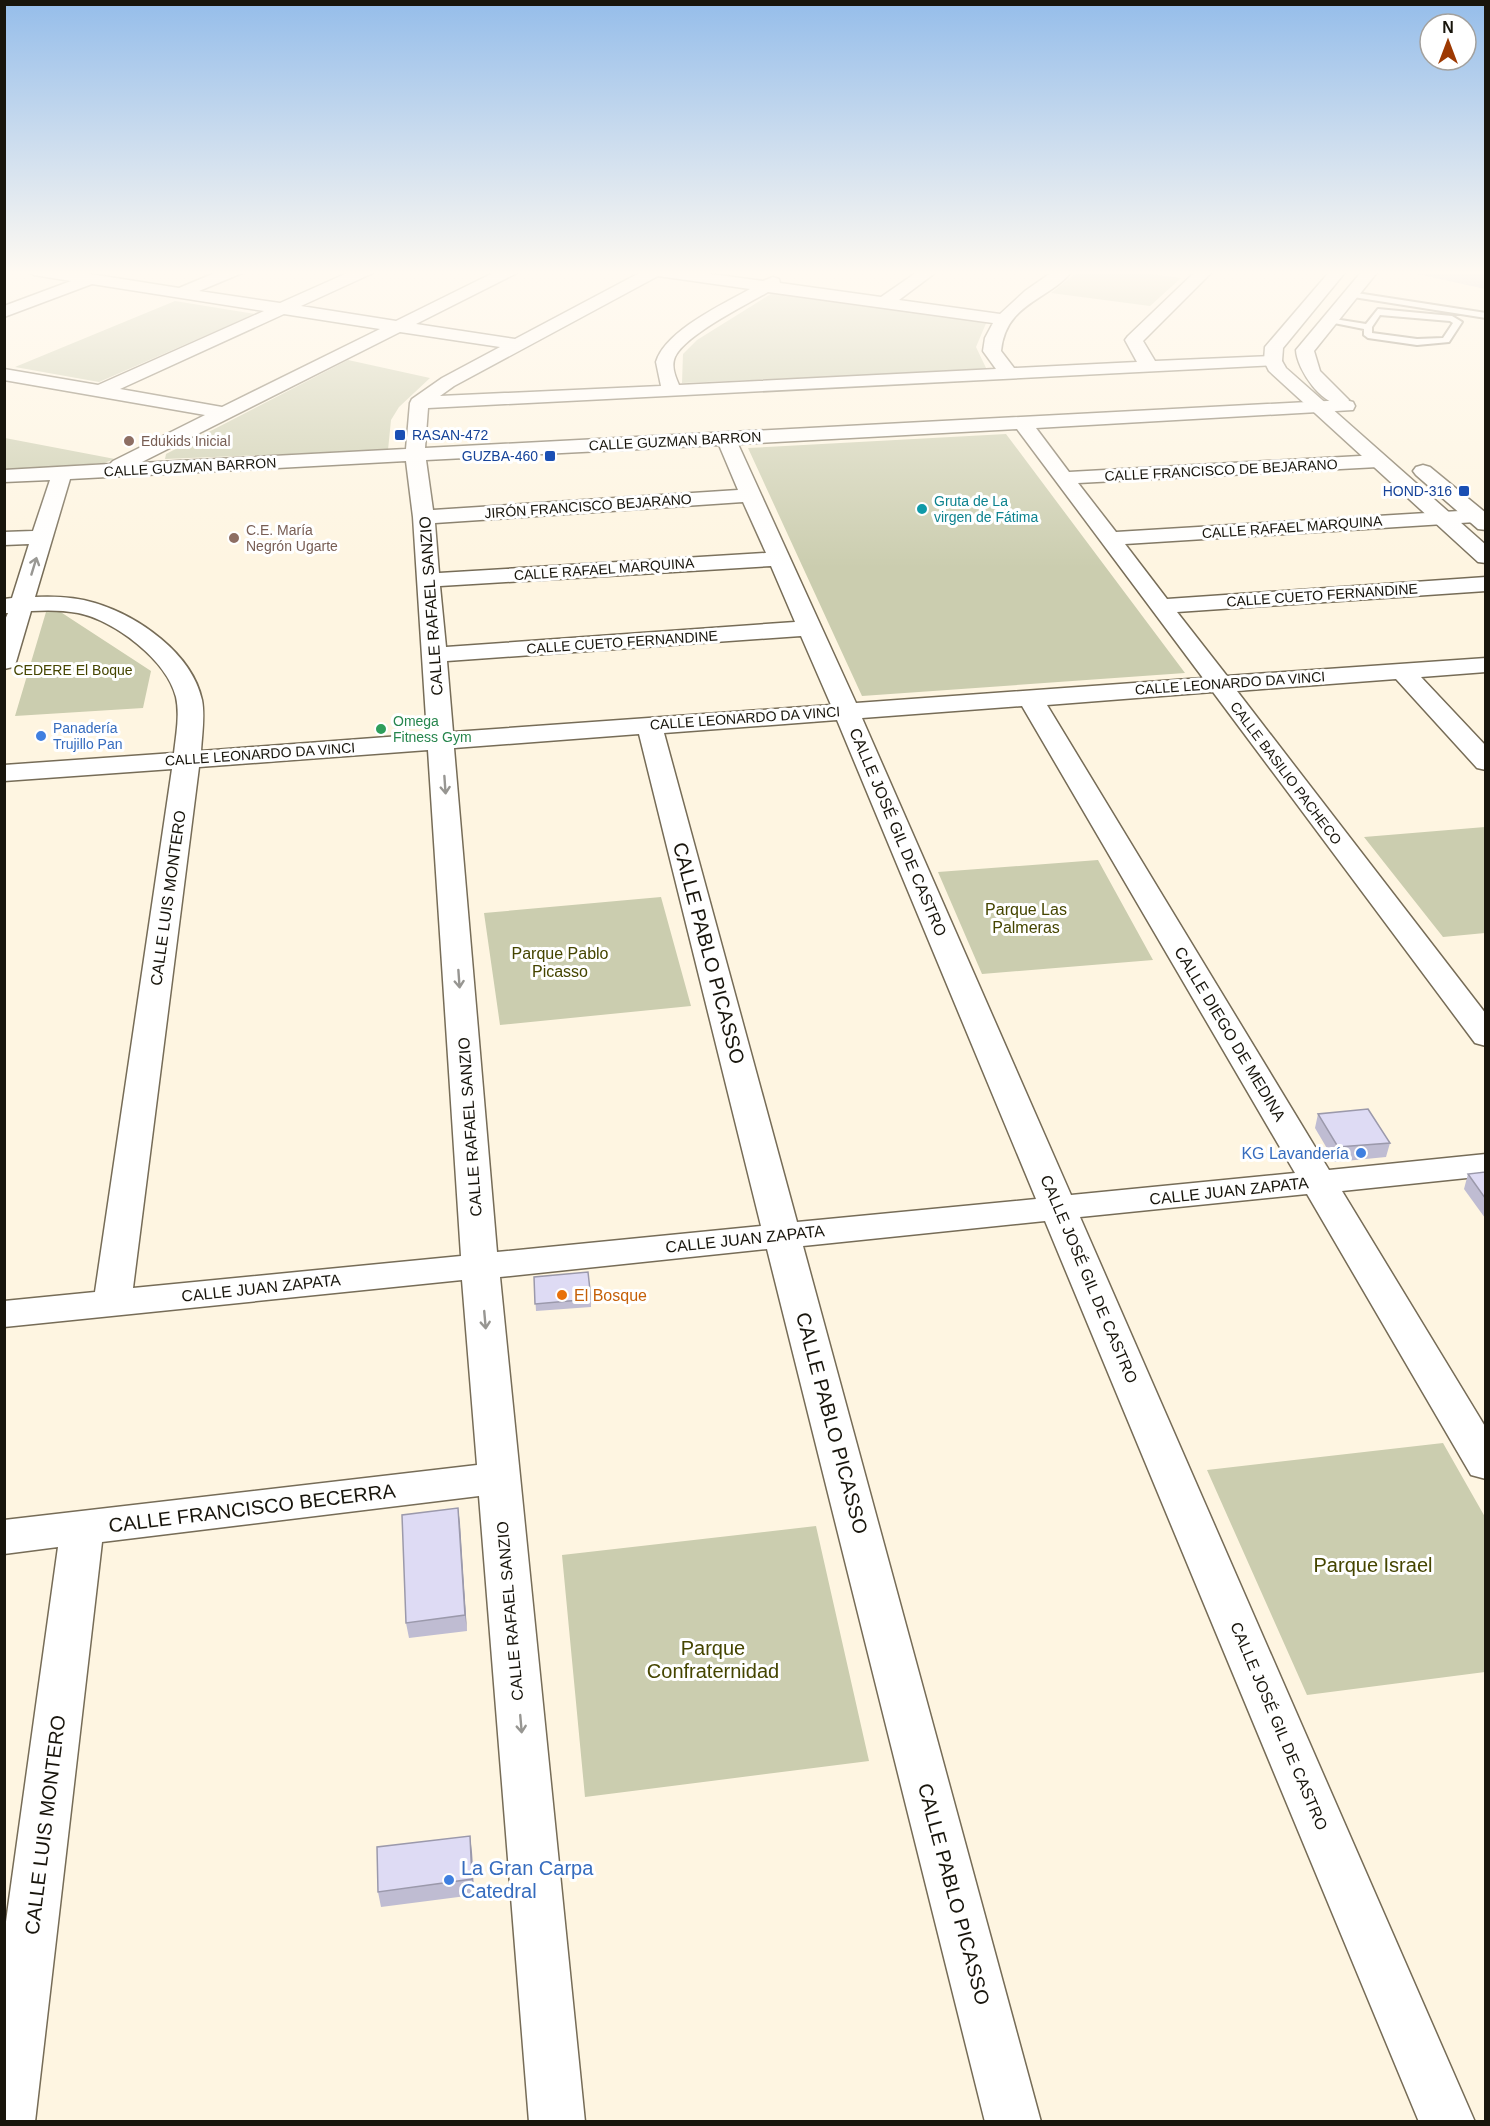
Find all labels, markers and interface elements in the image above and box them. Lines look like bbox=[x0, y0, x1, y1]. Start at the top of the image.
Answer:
north arrow bbox=[1418, 12, 1478, 72]
text: N bbox=[1442, 19, 1454, 36]
place label: RASAN-472 bbox=[412, 427, 488, 443]
marker: RASAN-472 bbox=[393, 428, 407, 442]
street label: CALLE GUZMAN BARRON bbox=[588, 428, 762, 454]
place label: Edukids Inicial bbox=[141, 433, 231, 449]
marker: Edukids Inicial bbox=[122, 434, 136, 448]
place label: GUZBA-460 bbox=[462, 448, 538, 464]
marker: GUZBA-460 bbox=[543, 449, 557, 463]
street label: CALLE GUZMAN BARRON bbox=[103, 454, 277, 480]
street label: CALLE FRANCISCO DE BEJARANO bbox=[1104, 456, 1338, 484]
place label: HOND-316 bbox=[1383, 483, 1452, 499]
marker: HOND-316 bbox=[1457, 484, 1471, 498]
street label: JIRÓN FRANCISCO BEJARANO bbox=[484, 491, 692, 521]
place label: Gruta de La virgen de Fátima bbox=[934, 493, 1038, 525]
marker: Gruta de La virgen de Fátima bbox=[915, 502, 929, 516]
street label: CALLE RAFAEL MARQUINA bbox=[1201, 513, 1383, 541]
street label: CALLE RAFAEL SANZIO bbox=[416, 516, 446, 696]
place label: C.E. María Negrón Ugarte bbox=[246, 522, 338, 554]
marker: C.E. María Negrón Ugarte bbox=[227, 531, 241, 545]
street label: CALLE RAFAEL MARQUINA bbox=[513, 555, 695, 583]
one-way arrow bbox=[29, 556, 40, 575]
street label: CALLE CUETO FERNANDINE bbox=[1226, 580, 1418, 610]
street label: CALLE CUETO FERNANDINE bbox=[526, 627, 718, 657]
park label: CEDERE El Boque bbox=[13, 662, 133, 678]
street label: CALLE LEONARDO DA VINCI bbox=[1134, 668, 1326, 698]
street label: CALLE BASILIO PACHECO bbox=[1227, 698, 1345, 848]
street label: CALLE LEONARDO DA VINCI bbox=[649, 703, 841, 733]
place label: Omega Fitness Gym bbox=[393, 713, 472, 745]
place label: Panadería Trujillo Pan bbox=[53, 720, 123, 752]
marker: Omega Fitness Gym bbox=[374, 722, 388, 736]
street label: CALLE JOSÉ GIL DE CASTRO bbox=[846, 725, 951, 939]
marker: Panadería Trujillo Pan bbox=[34, 729, 48, 743]
street label: CALLE LEONARDO DA VINCI bbox=[164, 739, 356, 769]
one-way arrow bbox=[440, 774, 451, 794]
street label: CALLE LUIS MONTERO bbox=[147, 809, 189, 987]
street label: CALLE PABLO PICASSO bbox=[669, 840, 749, 1066]
park label: Parque Las Palmeras bbox=[985, 901, 1067, 936]
street label: CALLE DIEGO DE MEDINA bbox=[1171, 944, 1289, 1124]
park label: Parque Pablo Picasso bbox=[512, 945, 609, 980]
one-way arrow bbox=[454, 969, 465, 989]
street label: CALLE RAFAEL SANZIO bbox=[455, 1037, 485, 1217]
place label: KG Lavandería bbox=[1241, 1145, 1349, 1162]
marker: KG Lavandería bbox=[1354, 1146, 1368, 1160]
street label: CALLE JOSÉ GIL DE CASTRO bbox=[1037, 1172, 1142, 1386]
street label: CALLE JUAN ZAPATA bbox=[1149, 1174, 1310, 1208]
street label: CALLE JUAN ZAPATA bbox=[665, 1222, 826, 1256]
street label: CALLE JUAN ZAPATA bbox=[181, 1271, 342, 1305]
place label: El Bosque bbox=[574, 1287, 647, 1304]
marker: El Bosque bbox=[555, 1288, 569, 1302]
one-way arrow bbox=[480, 1310, 491, 1330]
street label: CALLE PABLO PICASSO bbox=[792, 1310, 872, 1536]
street label: CALLE FRANCISCO BECERRA bbox=[107, 1479, 397, 1537]
street label: CALLE RAFAEL SANZIO bbox=[494, 1521, 526, 1701]
park label: Parque Israel bbox=[1314, 1554, 1432, 1576]
street label: CALLE JOSÉ GIL DE CASTRO bbox=[1227, 1619, 1332, 1833]
park label: Parque Confraternidad bbox=[647, 1637, 779, 1682]
one-way arrow bbox=[516, 1713, 527, 1733]
street label: CALLE LUIS MONTERO bbox=[21, 1714, 69, 1936]
street label: CALLE PABLO PICASSO bbox=[914, 1781, 994, 2007]
place label: La Gran Carpa Catedral bbox=[461, 1857, 594, 1902]
marker: La Gran Carpa Catedral bbox=[442, 1873, 456, 1887]

